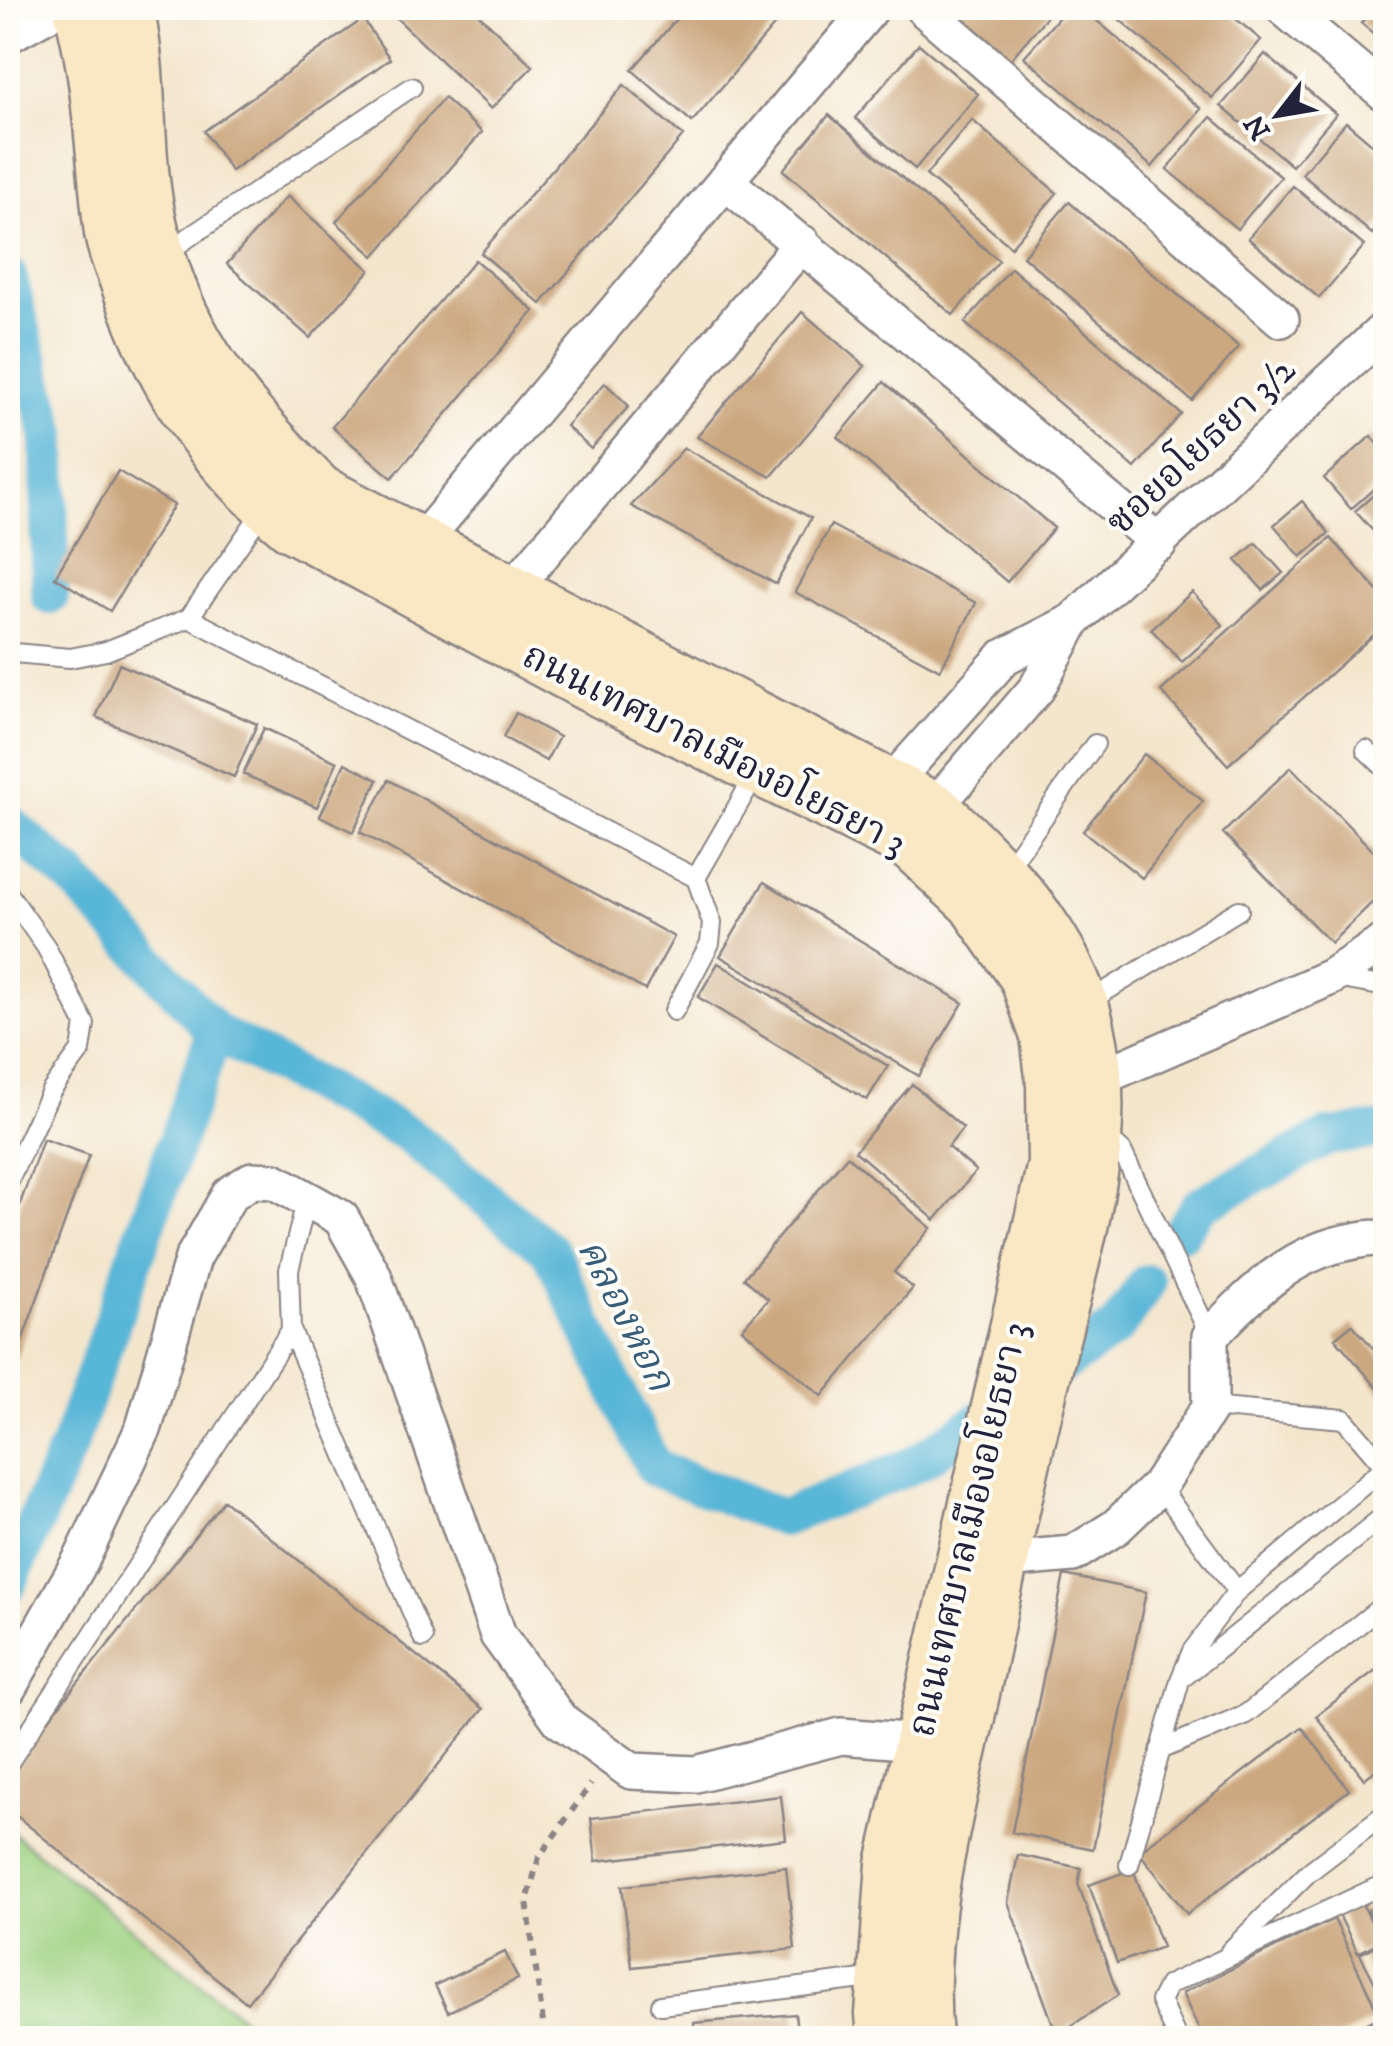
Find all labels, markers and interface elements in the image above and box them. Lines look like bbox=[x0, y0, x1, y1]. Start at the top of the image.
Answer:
north arrow bbox=[1228, 65, 1328, 165]
text: N bbox=[1237, 108, 1279, 146]
street label: ซอยอโยธยา 3/2 bbox=[1095, 344, 1306, 546]
street label: ถนนเทศบาลเมืองอโยธยา 3 bbox=[514, 629, 915, 868]
water label: คลองหอก bbox=[565, 1230, 685, 1402]
street label: ถนนเทศบาลเมืองอโยธยา 3 bbox=[895, 1317, 1040, 1742]

